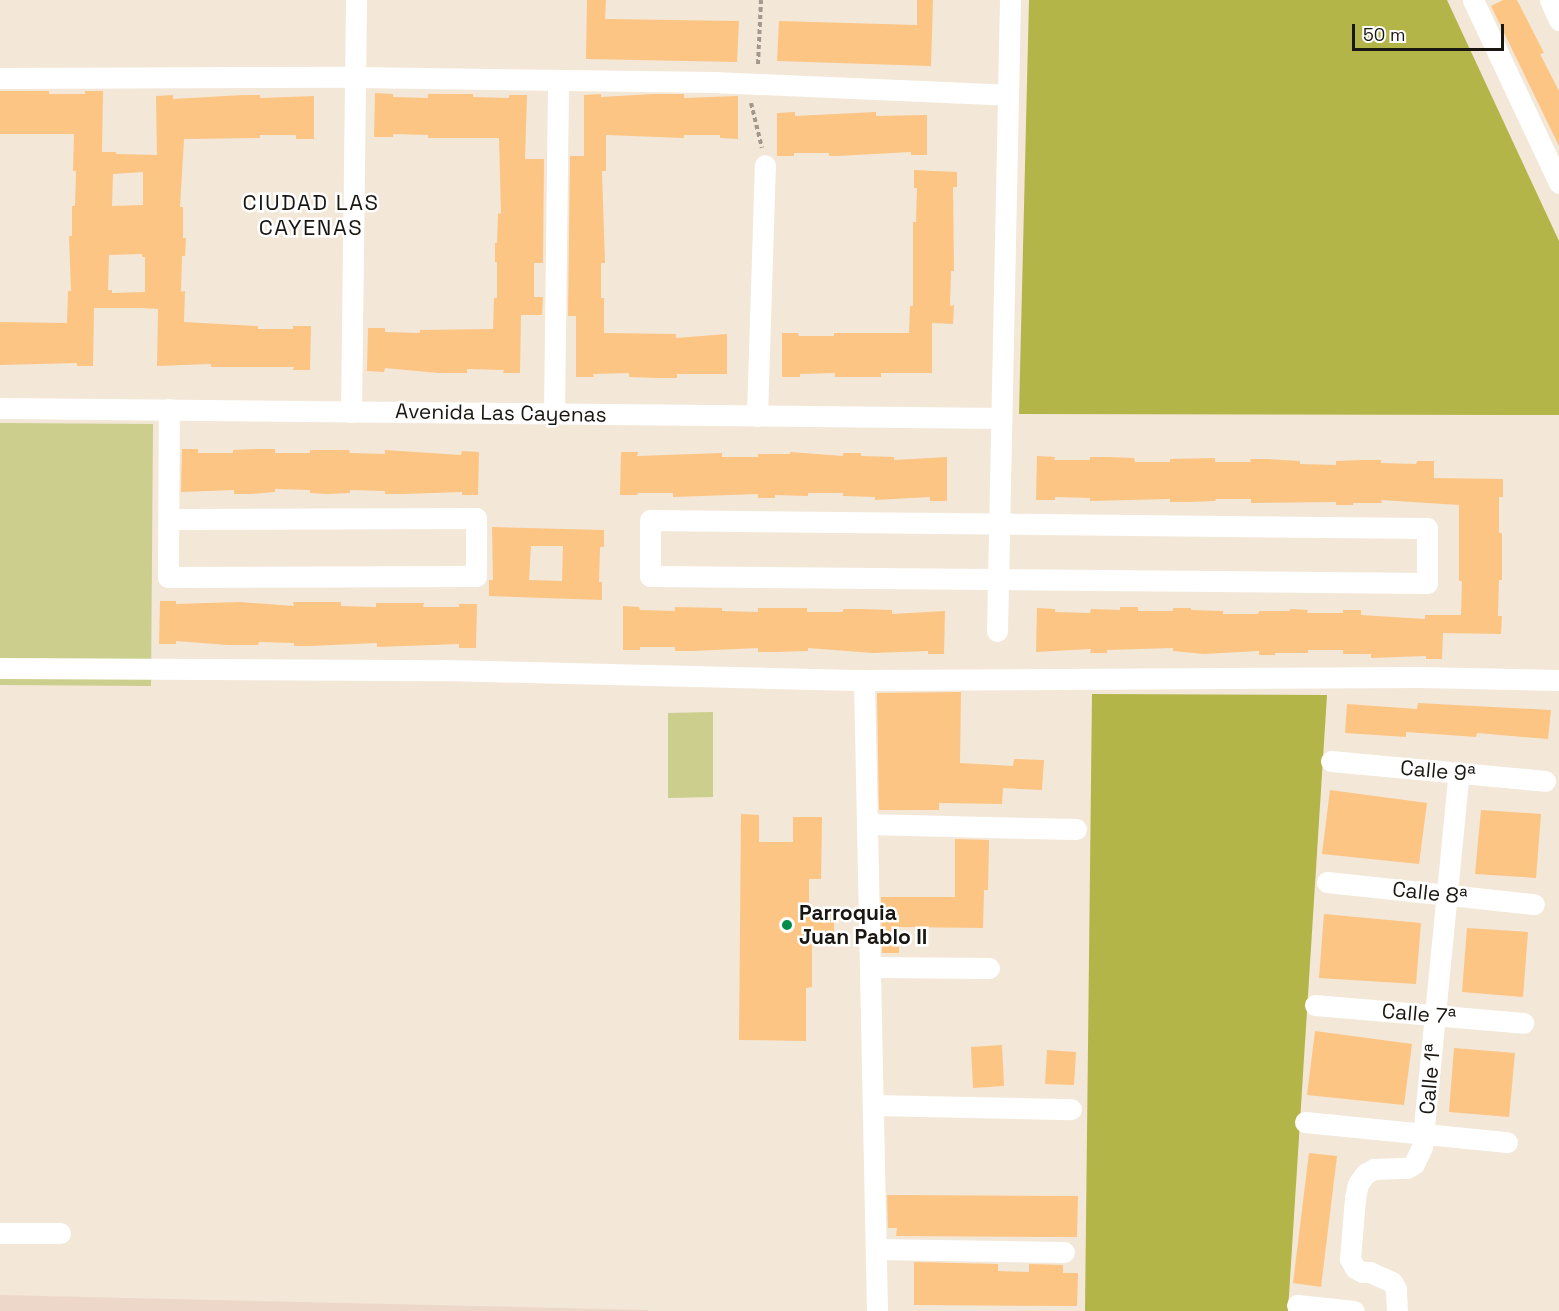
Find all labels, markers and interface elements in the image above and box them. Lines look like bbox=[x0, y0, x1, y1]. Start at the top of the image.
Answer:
scale bar bbox=[1355, 12, 1506, 50]
text: 50 m bbox=[1363, 23, 1405, 46]
district label: CIUDAD LAS CAYENAS bbox=[243, 189, 379, 240]
street label: Avenida Las Cayenas bbox=[395, 399, 607, 427]
street label: Calle 9ª bbox=[1399, 755, 1477, 787]
street label: Calle 8ª bbox=[1391, 877, 1469, 909]
place label: Parroquia Juan Pablo II bbox=[799, 900, 927, 950]
marker: Parroquia Juan Pablo II bbox=[780, 918, 794, 932]
street label: Calle 7ª bbox=[1381, 998, 1457, 1030]
street label: Calle 1ª bbox=[1414, 1042, 1446, 1116]

